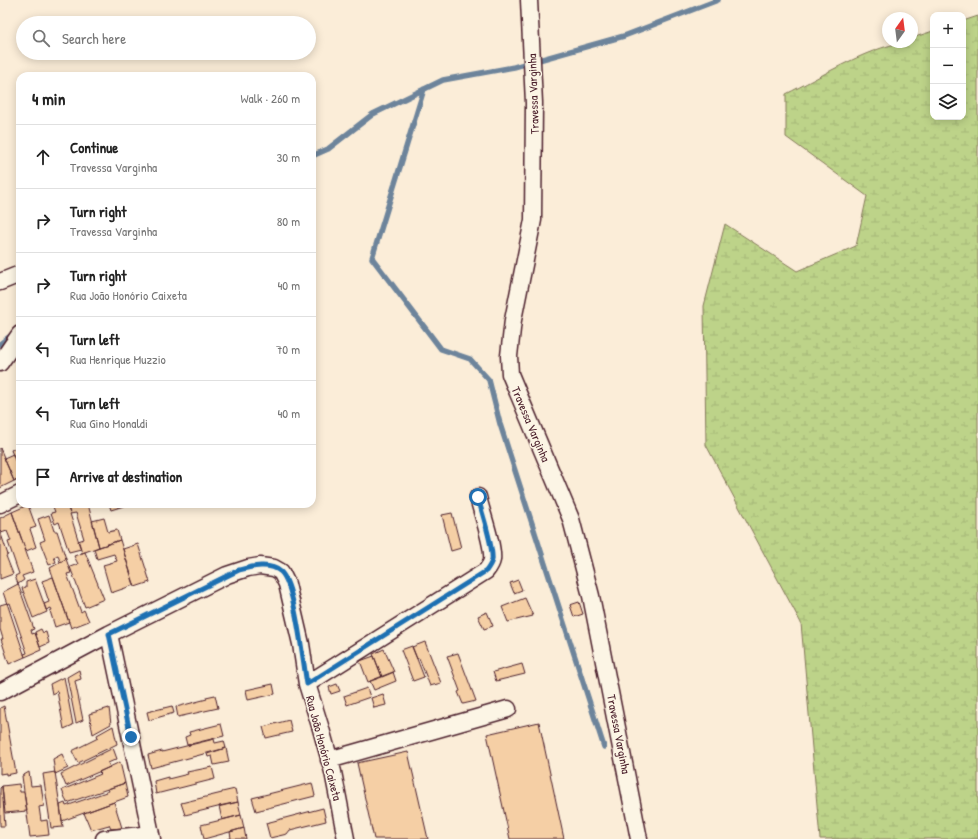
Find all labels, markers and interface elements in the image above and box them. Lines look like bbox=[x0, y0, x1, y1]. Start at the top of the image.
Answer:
north arrow bbox=[882, 12, 918, 48]
map controls bbox=[930, 12, 966, 120]
button: + bbox=[930, 12, 966, 48]
search box bbox=[16, 16, 316, 60]
icon: search bbox=[30, 27, 52, 49]
text: Search here bbox=[62, 28, 126, 49]
button: − bbox=[930, 48, 966, 84]
street label: Travessa Varginha bbox=[523, 53, 543, 135]
button: layers bbox=[930, 84, 966, 120]
text: 4 min bbox=[32, 87, 65, 110]
text: Walk · 260 m bbox=[241, 89, 300, 107]
text: Continue bbox=[70, 137, 118, 158]
icon: ahead bbox=[32, 146, 54, 168]
text: 30 m bbox=[277, 148, 300, 166]
text: Travessa Varginha bbox=[70, 158, 157, 176]
text: Turn right bbox=[70, 201, 126, 222]
icon: right bbox=[32, 210, 54, 232]
text: 80 m bbox=[277, 212, 300, 230]
text: Travessa Varginha bbox=[70, 222, 157, 240]
text: Turn right bbox=[70, 265, 126, 286]
icon: right bbox=[32, 274, 54, 296]
text: 40 m bbox=[277, 276, 300, 294]
text: Rua João Honório Caixeta bbox=[70, 286, 187, 304]
text: Turn left bbox=[70, 329, 120, 350]
icon: left bbox=[32, 338, 54, 360]
text: 70 m bbox=[276, 340, 300, 358]
text: Rua Henrique Muzzio bbox=[70, 350, 166, 368]
street label: Travessa Varginha bbox=[507, 384, 555, 465]
text: Turn left bbox=[70, 393, 120, 414]
icon: left bbox=[32, 402, 54, 424]
text: 40 m bbox=[277, 404, 300, 422]
text: Rua Gino Monaldi bbox=[70, 414, 148, 432]
icon: arrive bbox=[32, 466, 54, 488]
text: Arrive at destination bbox=[70, 466, 182, 487]
route start bbox=[469, 488, 487, 506]
street label: Travessa Varginha bbox=[603, 693, 635, 775]
street label: Rua João Honório Caixeta bbox=[302, 694, 346, 803]
route end bbox=[122, 728, 140, 746]

